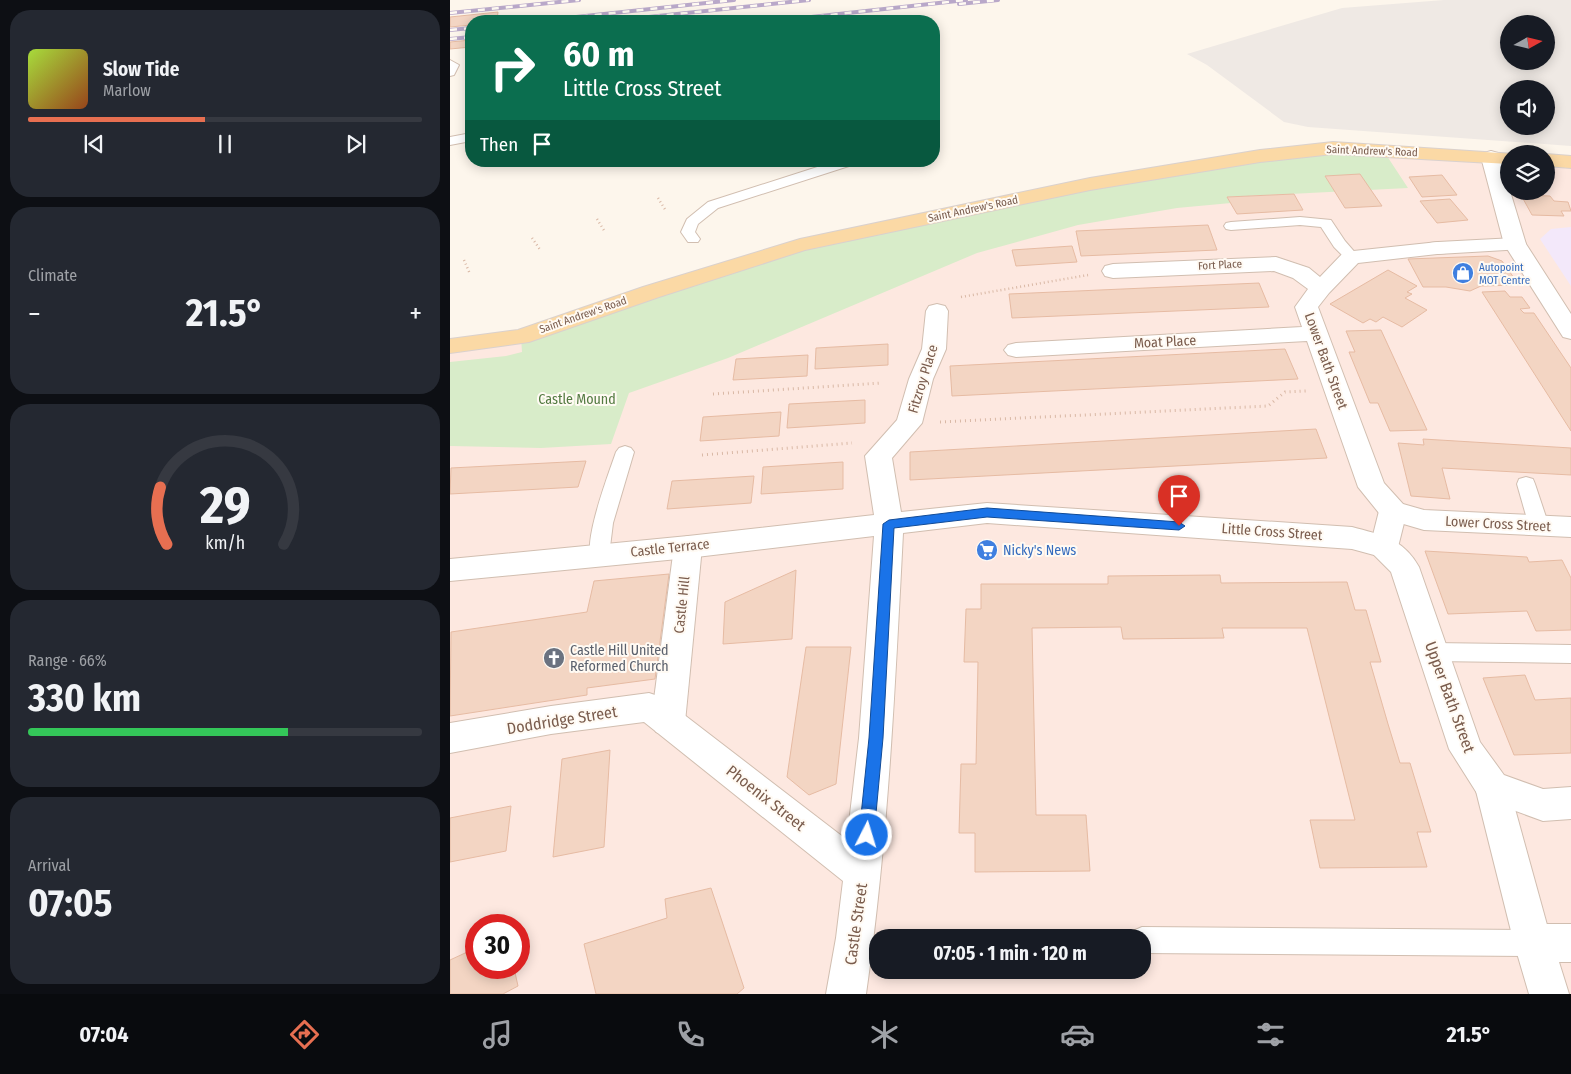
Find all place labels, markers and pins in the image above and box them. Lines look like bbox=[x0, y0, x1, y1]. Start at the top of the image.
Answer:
shop icon: Autopoint MOT Centre bbox=[1451, 261, 1475, 285]
place label: Autopoint MOT Centre bbox=[1479, 261, 1530, 287]
pin bbox=[1158, 475, 1200, 526]
supermarket icon: Nicky's News bbox=[975, 538, 999, 562]
place label: Nicky's News bbox=[1003, 542, 1076, 559]
place label: Castle Hill United Reformed Church bbox=[570, 642, 669, 675]
church icon: Castle Hill United Reformed Church bbox=[542, 646, 566, 670]

